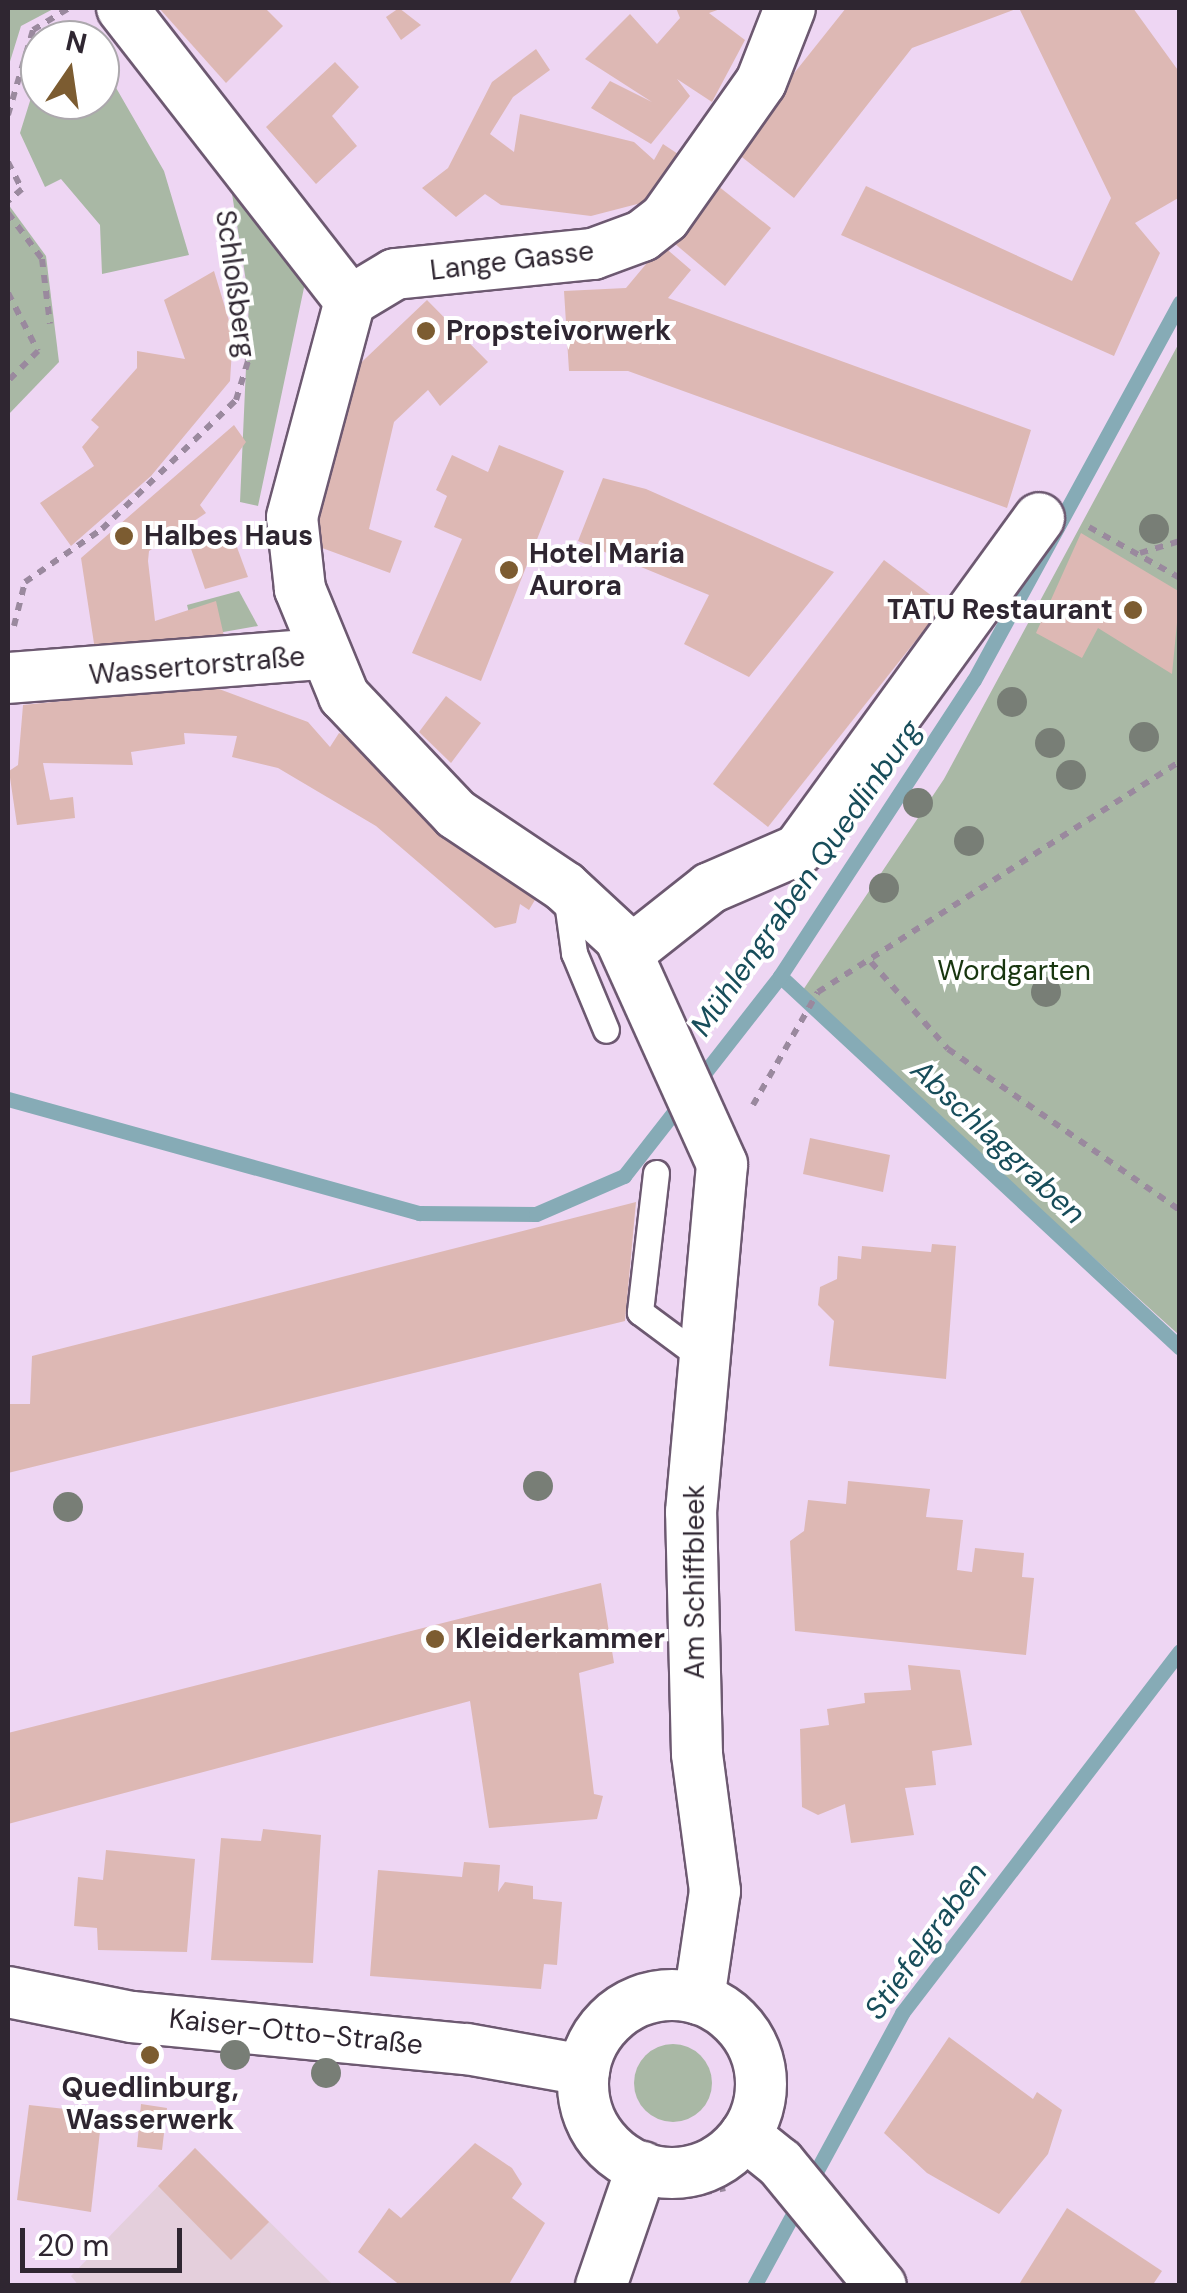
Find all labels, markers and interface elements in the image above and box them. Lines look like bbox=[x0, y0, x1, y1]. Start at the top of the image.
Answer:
north arrow bbox=[20, 20, 120, 120]
text: N bbox=[62, 22, 91, 63]
street label: Schloßberg bbox=[208, 208, 262, 360]
street label: Lange Gasse bbox=[428, 234, 596, 288]
place label: Propsteivorwerk bbox=[446, 314, 671, 348]
marker: Propsteivorwerk bbox=[415, 320, 437, 342]
place label: Halbes Haus bbox=[144, 519, 313, 553]
marker: Halbes Haus bbox=[113, 525, 135, 547]
place label: Hotel Maria Aurora bbox=[529, 537, 685, 603]
marker: Hotel Maria Aurora bbox=[498, 559, 520, 581]
place label: TATU Restaurant bbox=[887, 593, 1113, 627]
marker: TATU Restaurant bbox=[1122, 599, 1144, 621]
street label: Wassertorstraße bbox=[87, 640, 307, 692]
water label: Mühlengraben Quedlinburg bbox=[683, 713, 929, 1043]
park label: Wordgarten bbox=[937, 954, 1091, 988]
water label: Abschlaggraben bbox=[904, 1052, 1092, 1232]
street label: Am Schiffbleek bbox=[678, 1485, 712, 1679]
place label: Kleiderkammer bbox=[455, 1622, 665, 1656]
marker: Kleiderkammer bbox=[424, 1628, 446, 1650]
water label: Stiefelgraben bbox=[857, 1856, 995, 2026]
street label: Kaiser-Otto-Straße bbox=[167, 2002, 425, 2062]
marker: Quedlinburg, Wasserwerk bbox=[139, 2044, 161, 2066]
place label: Quedlinburg, Wasserwerk bbox=[61, 2071, 239, 2137]
scale bar bbox=[25, 2208, 188, 2270]
text: 20 m bbox=[37, 2226, 109, 2265]

